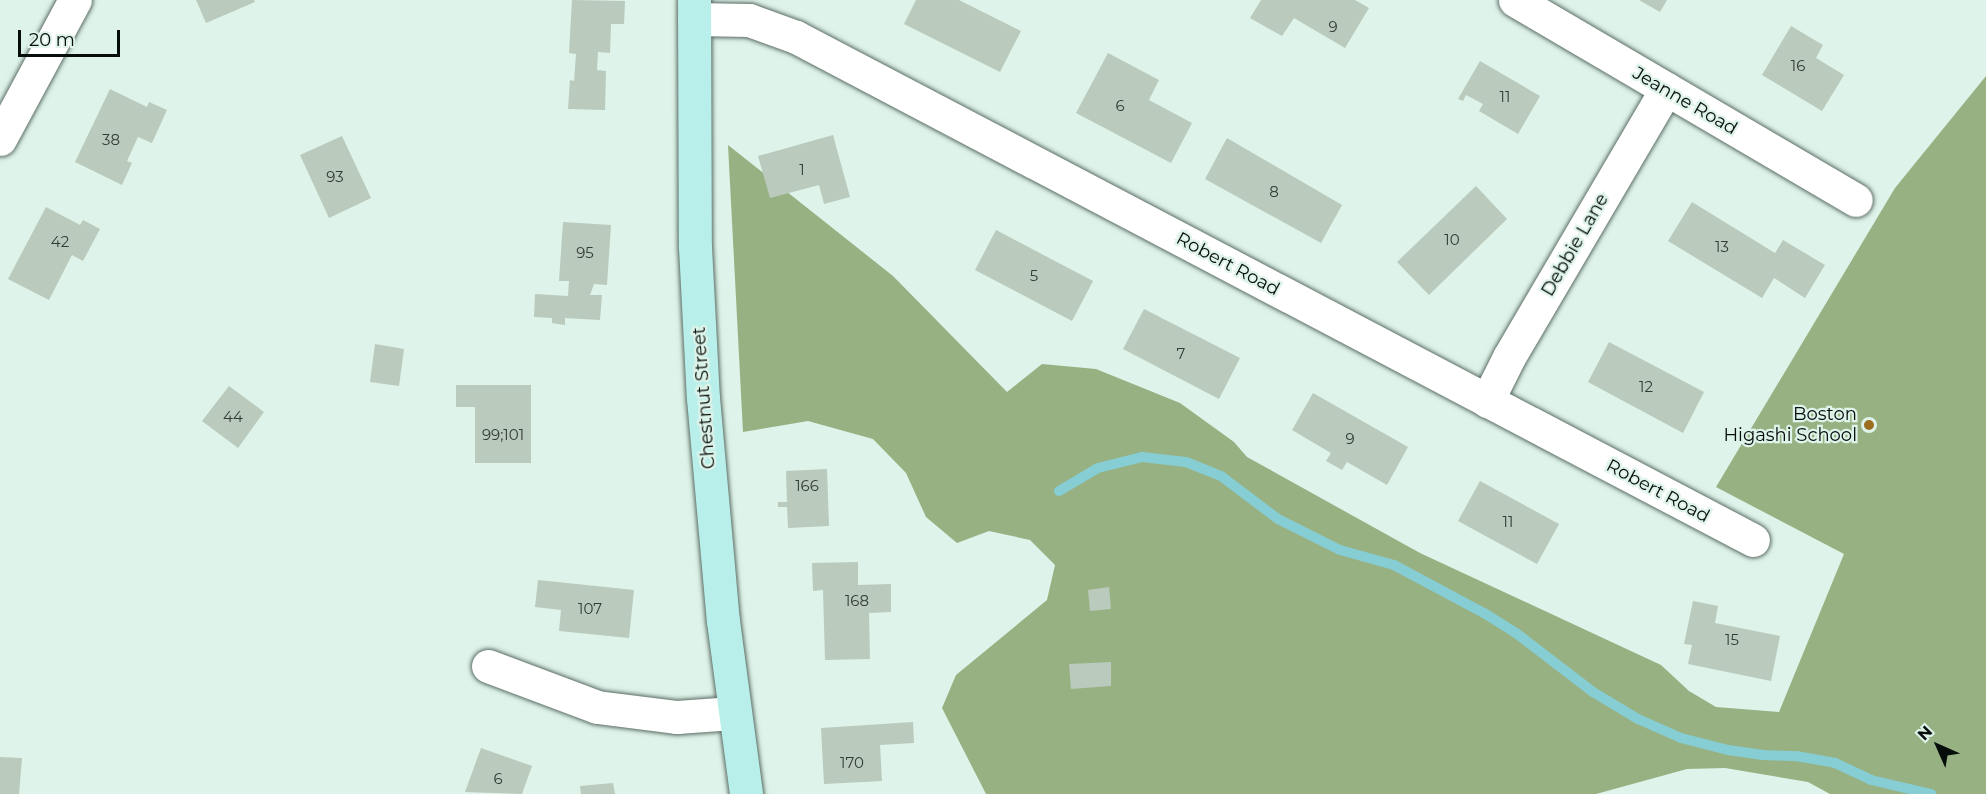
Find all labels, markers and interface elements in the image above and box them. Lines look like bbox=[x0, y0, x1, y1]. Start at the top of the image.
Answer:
scale bar bbox=[21, 18, 123, 56]
house number: 9 bbox=[1328, 18, 1338, 36]
text: 20 m bbox=[29, 29, 75, 51]
house number: 16 bbox=[1791, 57, 1805, 75]
street label: Jeanne Road bbox=[1629, 62, 1741, 140]
house number: 11 bbox=[1500, 88, 1510, 106]
house number: 6 bbox=[1115, 97, 1125, 115]
house number: 38 bbox=[102, 131, 120, 149]
house number: 1 bbox=[799, 161, 805, 179]
house number: 93 bbox=[326, 168, 344, 186]
house number: 8 bbox=[1269, 183, 1279, 201]
street label: Debbie Lane bbox=[1537, 190, 1613, 300]
street label: Robert Road bbox=[1173, 228, 1283, 300]
house number: 10 bbox=[1444, 231, 1460, 249]
house number: 42 bbox=[51, 233, 69, 251]
house number: 13 bbox=[1715, 238, 1729, 256]
house number: 95 bbox=[576, 244, 594, 262]
house number: 5 bbox=[1030, 267, 1038, 285]
street label: Chestnut Street bbox=[688, 326, 720, 470]
house number: 7 bbox=[1177, 345, 1185, 363]
house number: 12 bbox=[1639, 378, 1653, 396]
place label: Boston Higashi School bbox=[1723, 404, 1857, 446]
house number: 44 bbox=[223, 408, 243, 426]
marker: Boston Higashi School bbox=[1862, 418, 1876, 432]
house number: 99;101 bbox=[482, 426, 524, 444]
house number: 9 bbox=[1345, 430, 1355, 448]
street label: Robert Road bbox=[1603, 455, 1713, 527]
house number: 166 bbox=[795, 477, 819, 495]
house number: 11 bbox=[1503, 513, 1513, 531]
house number: 168 bbox=[845, 592, 869, 610]
house number: 107 bbox=[578, 600, 602, 618]
house number: 15 bbox=[1725, 631, 1739, 649]
north arrow bbox=[1908, 716, 1968, 776]
text: N bbox=[1914, 722, 1936, 744]
house number: 170 bbox=[840, 754, 864, 772]
house number: 6 bbox=[493, 770, 503, 788]

